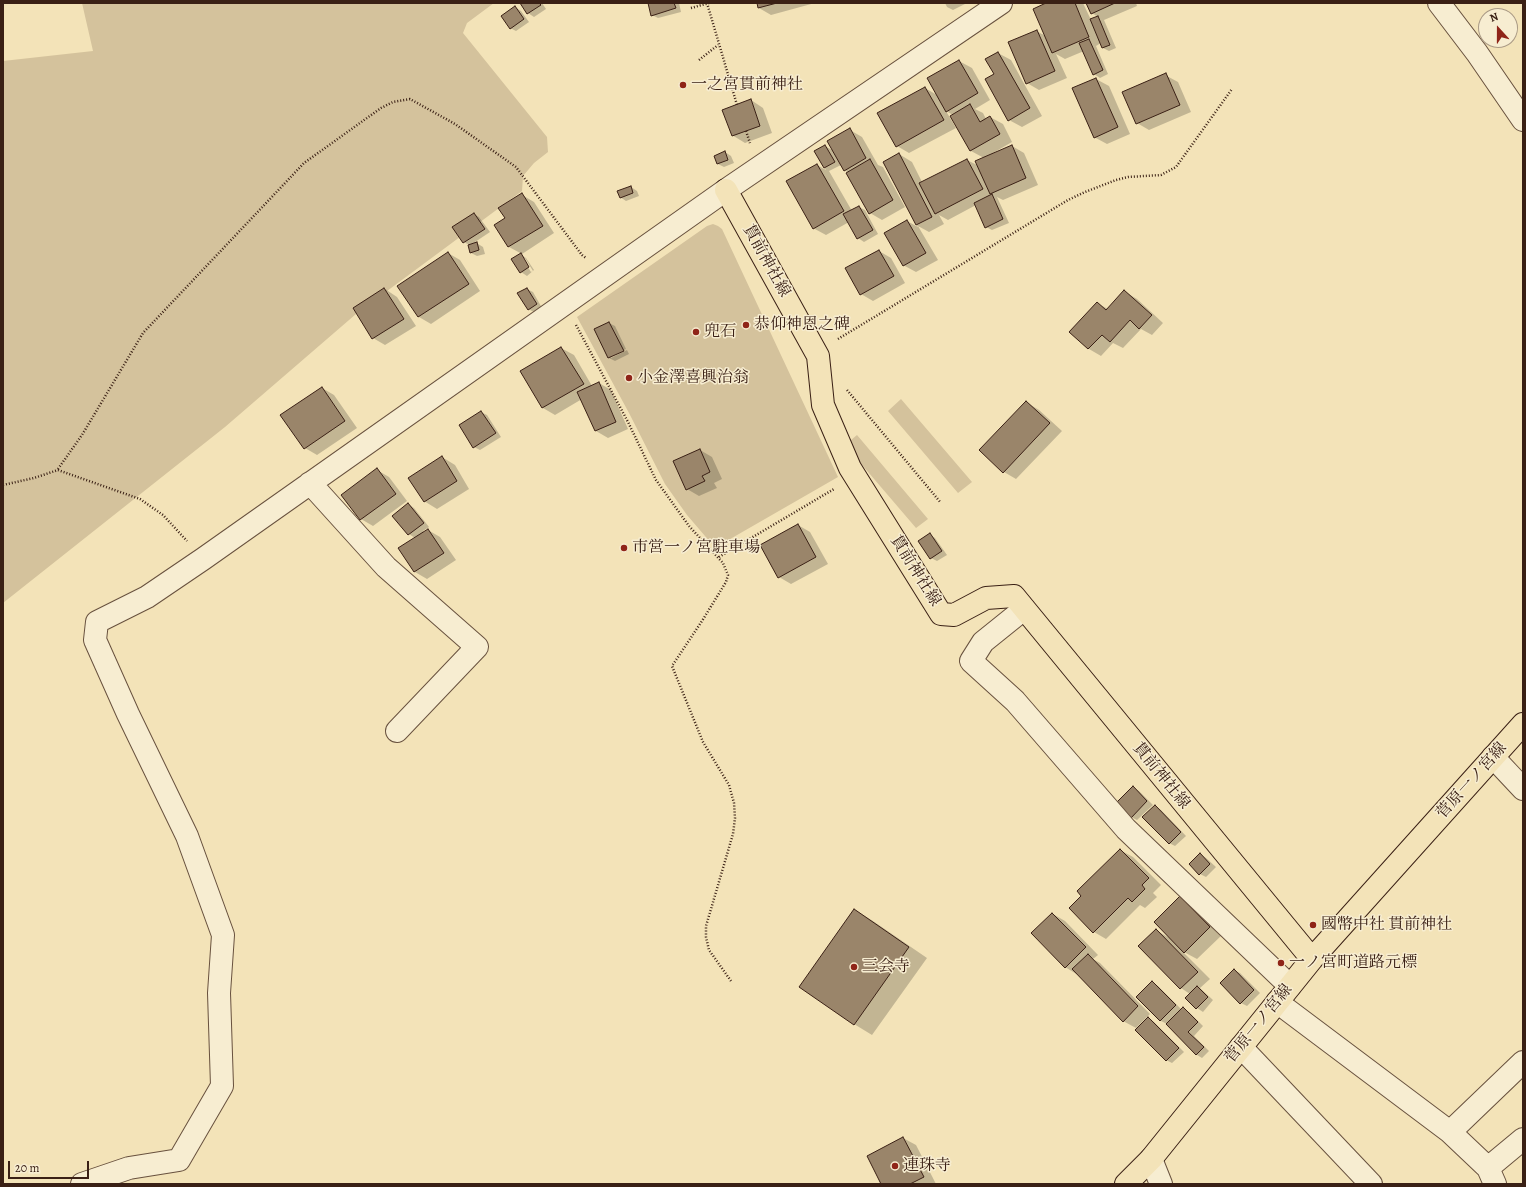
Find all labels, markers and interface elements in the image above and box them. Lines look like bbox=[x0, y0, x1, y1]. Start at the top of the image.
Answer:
north arrow bbox=[1478, 8, 1518, 48]
text: N bbox=[1487, 9, 1500, 26]
place label: 一之宮貫前神社 bbox=[691, 75, 803, 95]
marker: 一之宮貫前神社 bbox=[678, 80, 688, 90]
street label: 貫前神社線 bbox=[738, 221, 794, 301]
place label: 恭仰神恩之碑 bbox=[754, 315, 850, 335]
marker: 恭仰神恩之碑 bbox=[741, 320, 751, 330]
place label: 兜石 bbox=[704, 322, 736, 342]
marker: 兜石 bbox=[691, 327, 701, 337]
place label: 小金澤喜興治翁 bbox=[637, 368, 749, 388]
marker: 小金澤喜興治翁 bbox=[624, 373, 634, 383]
street label: 貫前神社線 bbox=[886, 532, 944, 610]
place label: 市営一ノ宮駐車場 bbox=[632, 538, 760, 558]
marker: 市営一ノ宮駐車場 bbox=[619, 543, 629, 553]
street label: 貫前神社線 bbox=[1128, 739, 1194, 813]
street label: 菅原一ノ宮線 bbox=[1433, 739, 1511, 823]
place label: 國幣中社 貫前神社 bbox=[1321, 915, 1452, 935]
marker: 國幣中社 貫前神社 bbox=[1308, 920, 1318, 930]
place label: 一ノ宮町道路元標 bbox=[1289, 953, 1417, 973]
place label: 三会寺 bbox=[862, 957, 910, 977]
marker: 一ノ宮町道路元標 bbox=[1276, 958, 1286, 968]
marker: 三会寺 bbox=[849, 962, 859, 972]
street label: 菅原一ノ宮線 bbox=[1221, 981, 1297, 1067]
scale bar bbox=[10, 1153, 91, 1179]
place label: 連珠寺 bbox=[903, 1156, 951, 1176]
text: 20 m bbox=[15, 1160, 39, 1176]
marker: 連珠寺 bbox=[890, 1161, 900, 1171]

